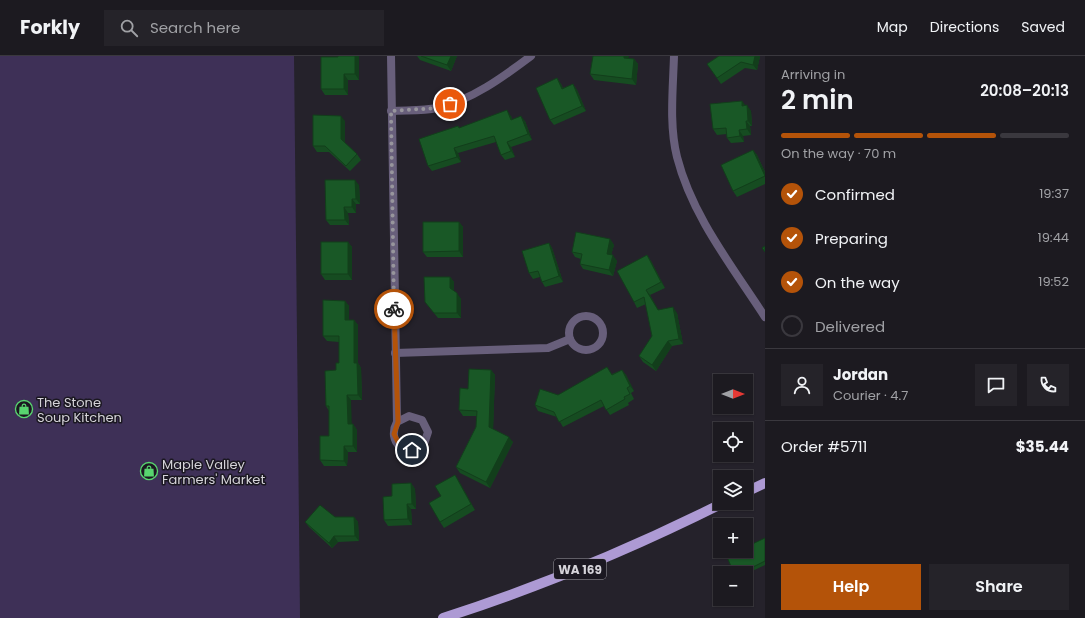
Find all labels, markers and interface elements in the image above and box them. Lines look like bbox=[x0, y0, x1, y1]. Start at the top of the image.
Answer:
search box bbox=[104, 10, 384, 46]
text: Forkly bbox=[20, 14, 80, 41]
icon: search bbox=[118, 17, 140, 39]
text: Search here bbox=[150, 17, 240, 38]
text: Map bbox=[877, 17, 908, 37]
text: Directions bbox=[930, 17, 999, 37]
text: Saved bbox=[1021, 17, 1065, 37]
text: Arriving in bbox=[781, 65, 845, 84]
text: 20:08–20:13 bbox=[980, 80, 1069, 101]
text: 2 min bbox=[781, 82, 854, 118]
pin bbox=[433, 87, 467, 121]
icon: bag bbox=[439, 93, 461, 115]
text: On the way · 70 m bbox=[781, 144, 896, 163]
icon: check bbox=[781, 183, 803, 205]
text: Confirmed bbox=[815, 184, 895, 205]
text: 19:37 bbox=[1039, 184, 1069, 203]
icon: check bbox=[781, 227, 803, 249]
text: Preparing bbox=[815, 228, 888, 249]
text: 19:44 bbox=[1038, 228, 1069, 247]
icon: check bbox=[781, 271, 803, 293]
text: On the way bbox=[815, 272, 900, 293]
text: 19:52 bbox=[1038, 272, 1069, 291]
courier bbox=[374, 289, 414, 329]
icon: bike bbox=[383, 298, 405, 320]
text: Delivered bbox=[815, 316, 885, 337]
button: person bbox=[781, 364, 823, 406]
text: Jordan bbox=[833, 364, 888, 385]
button: chat bbox=[975, 364, 1017, 406]
button: phone bbox=[1027, 364, 1069, 406]
north arrow bbox=[713, 374, 753, 414]
map controls bbox=[713, 374, 753, 606]
text: Courier · 4.7 bbox=[833, 386, 908, 405]
place label: The Stone Soup Kitchen bbox=[37, 393, 122, 427]
shop icon: The Stone Soup Kitchen bbox=[14, 399, 34, 419]
button: locate bbox=[713, 422, 753, 462]
pin bbox=[395, 433, 429, 467]
text: Order #5711 bbox=[781, 436, 867, 457]
text: $35.44 bbox=[1016, 436, 1069, 457]
icon: home bbox=[401, 439, 423, 461]
place label: Maple Valley Farmers' Market bbox=[162, 455, 265, 489]
shop icon: Maple Valley Farmers' Market bbox=[139, 461, 159, 481]
button: layers bbox=[713, 470, 753, 510]
button: + bbox=[713, 518, 753, 558]
road number: WA 169 bbox=[554, 559, 606, 579]
button: Help bbox=[781, 564, 921, 610]
button: Share bbox=[929, 564, 1069, 610]
button: − bbox=[713, 566, 753, 606]

